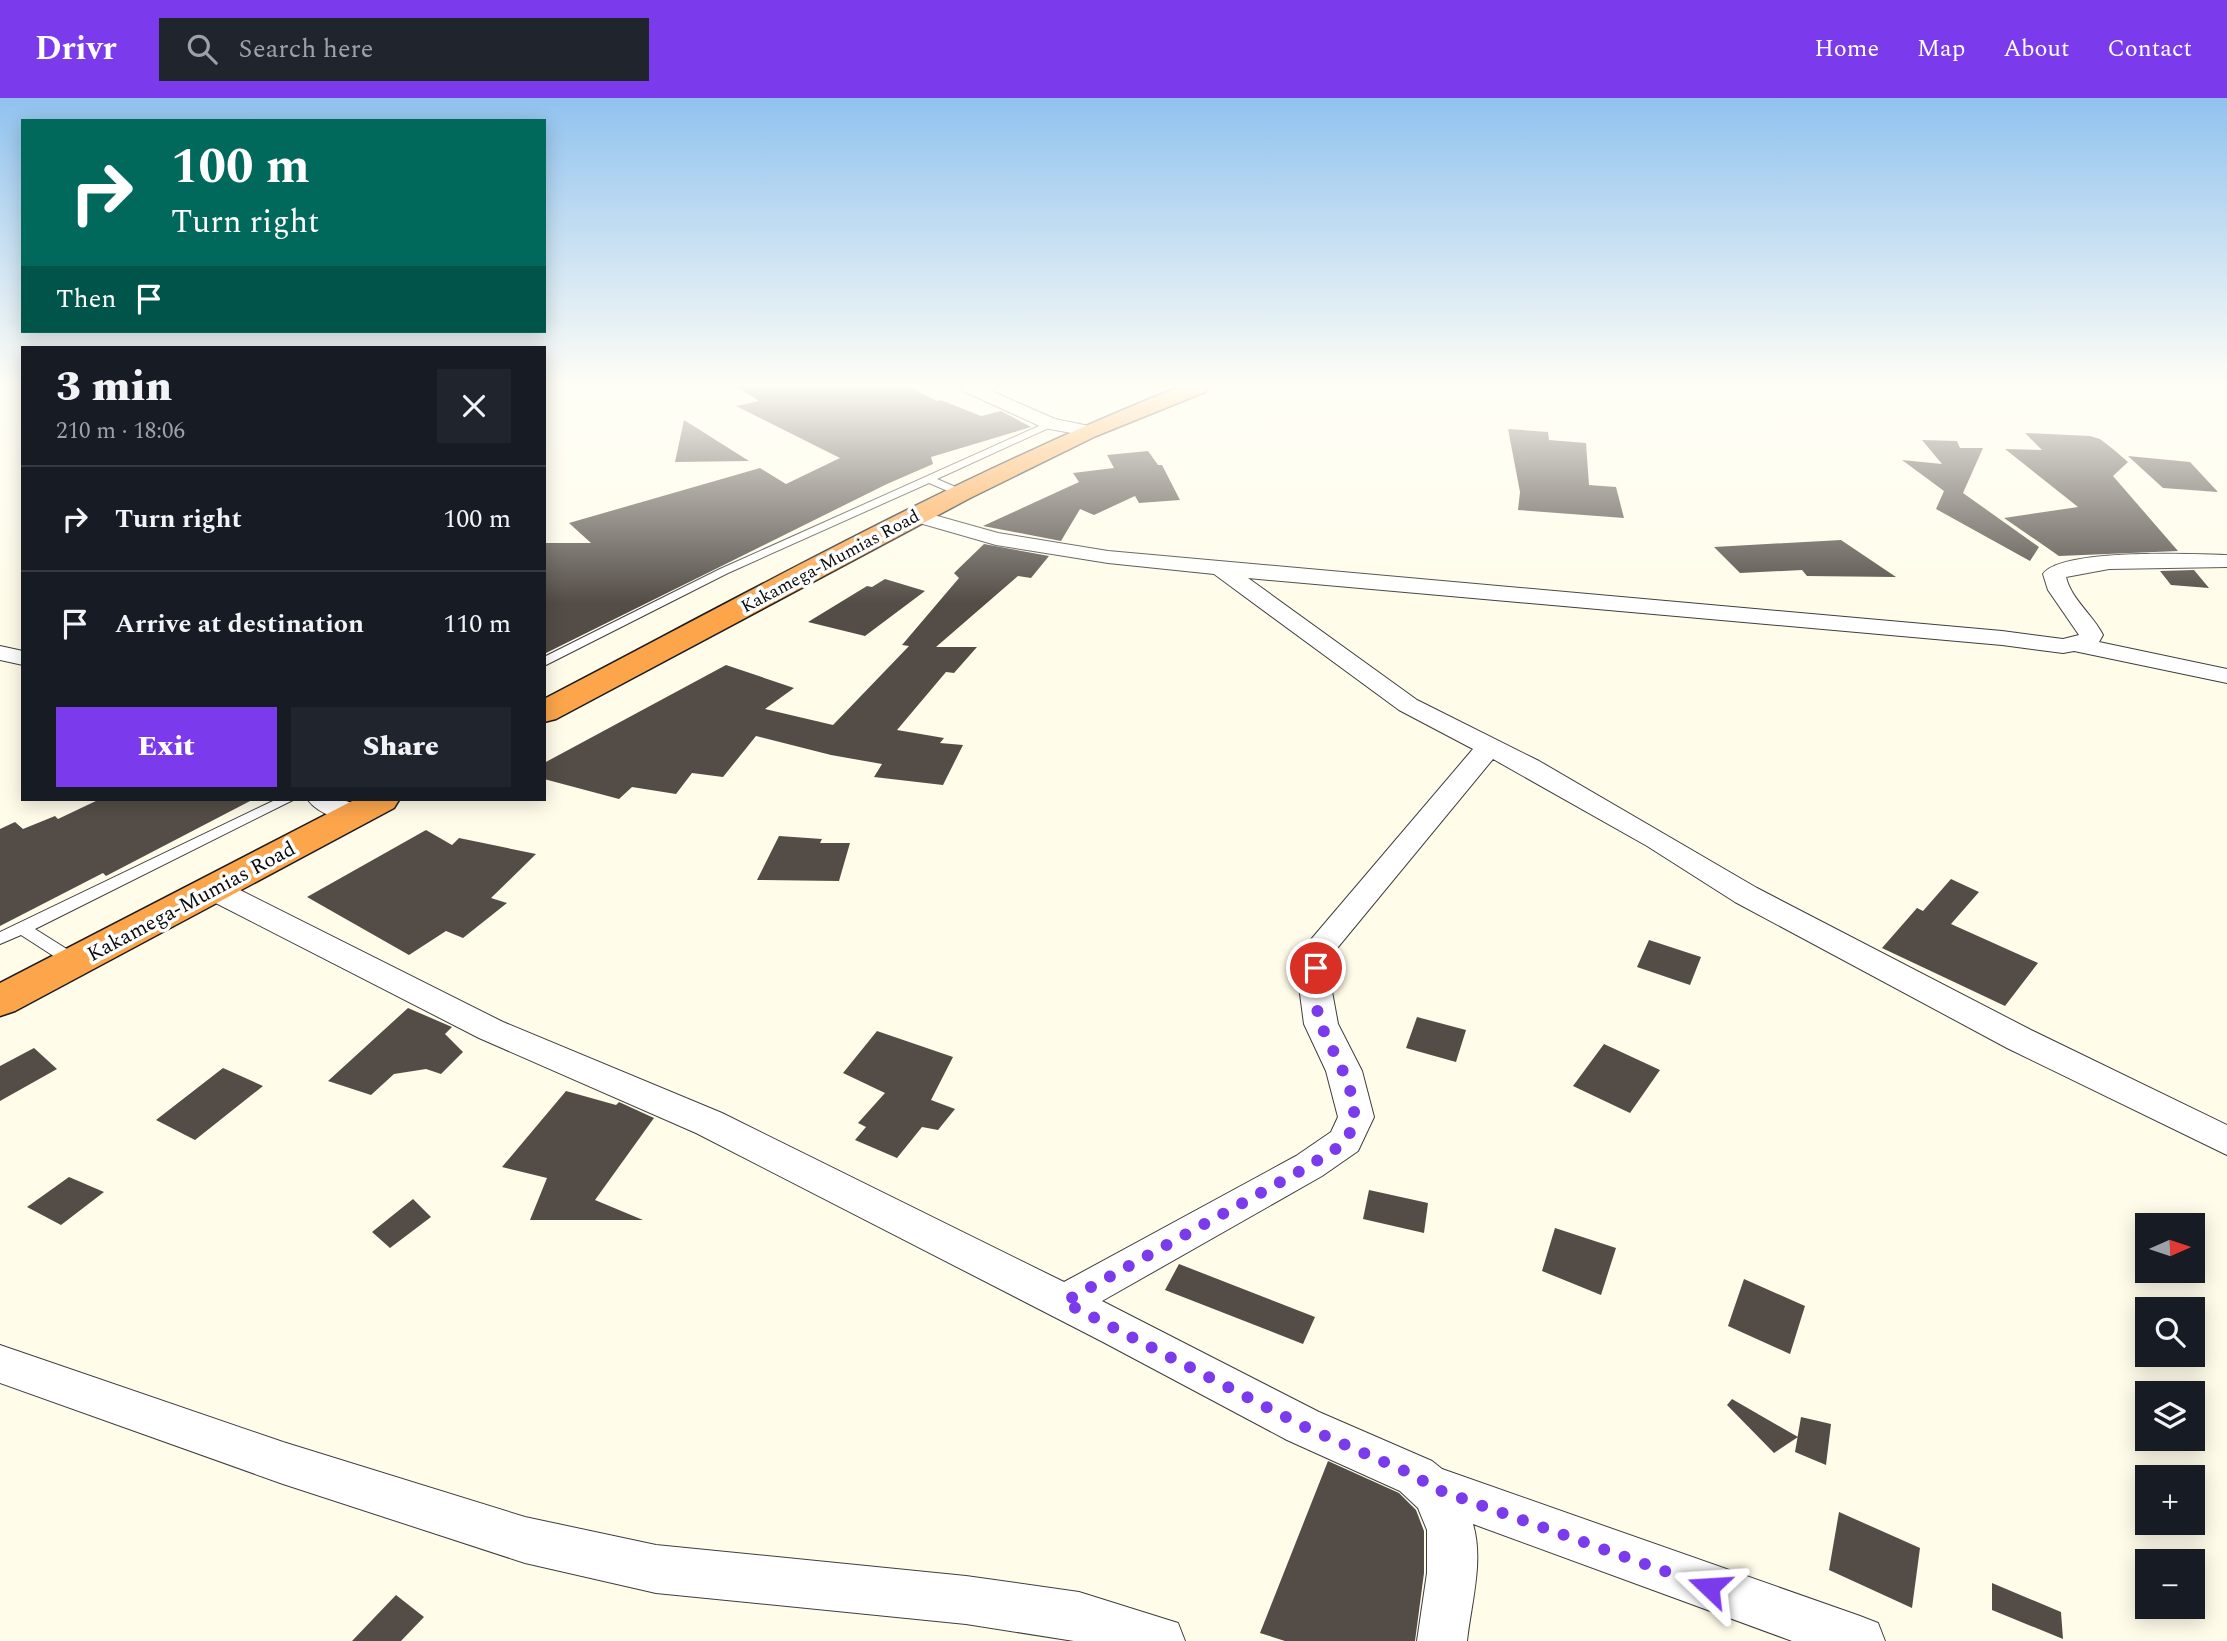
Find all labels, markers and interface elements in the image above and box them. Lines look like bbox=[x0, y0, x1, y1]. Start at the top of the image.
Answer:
search box bbox=[159, 18, 649, 81]
text: Drivr bbox=[35, 24, 117, 74]
text: Search here bbox=[239, 29, 373, 69]
icon: search bbox=[183, 30, 221, 68]
text: Home bbox=[1814, 31, 1879, 67]
text: Map bbox=[1917, 31, 1965, 67]
text: About bbox=[2003, 31, 2069, 67]
text: Contact bbox=[2107, 31, 2192, 67]
text: 100 m bbox=[171, 130, 310, 205]
icon: right bbox=[56, 147, 147, 238]
text: Turn right bbox=[171, 198, 319, 247]
text: Then bbox=[56, 279, 116, 319]
icon: arrive bbox=[130, 280, 168, 318]
text: 3 min bbox=[56, 356, 172, 419]
button: close bbox=[437, 369, 511, 443]
text: 210 m · 18:06 bbox=[56, 414, 185, 449]
text: Turn right bbox=[115, 499, 242, 539]
text: 100 m bbox=[443, 499, 511, 539]
icon: right bbox=[56, 500, 94, 538]
street label: Kakamega-Mumias Road bbox=[736, 503, 924, 620]
text: Arrive at destination bbox=[115, 604, 364, 644]
text: 110 m bbox=[443, 604, 511, 644]
icon: arrive bbox=[56, 605, 94, 643]
button: Exit bbox=[56, 707, 277, 787]
button: Share bbox=[291, 707, 511, 787]
street label: Kakamega-Mumias Road bbox=[81, 833, 301, 970]
pin bbox=[1286, 938, 1346, 998]
icon: arrive bbox=[1297, 949, 1335, 987]
north arrow bbox=[2135, 1213, 2205, 1283]
map controls bbox=[2135, 1213, 2205, 1619]
button: search bbox=[2135, 1297, 2205, 1367]
button: layers bbox=[2135, 1381, 2205, 1451]
button: + bbox=[2135, 1465, 2205, 1535]
button: − bbox=[2135, 1549, 2205, 1619]
position arrow bbox=[1672, 1550, 1746, 1624]

